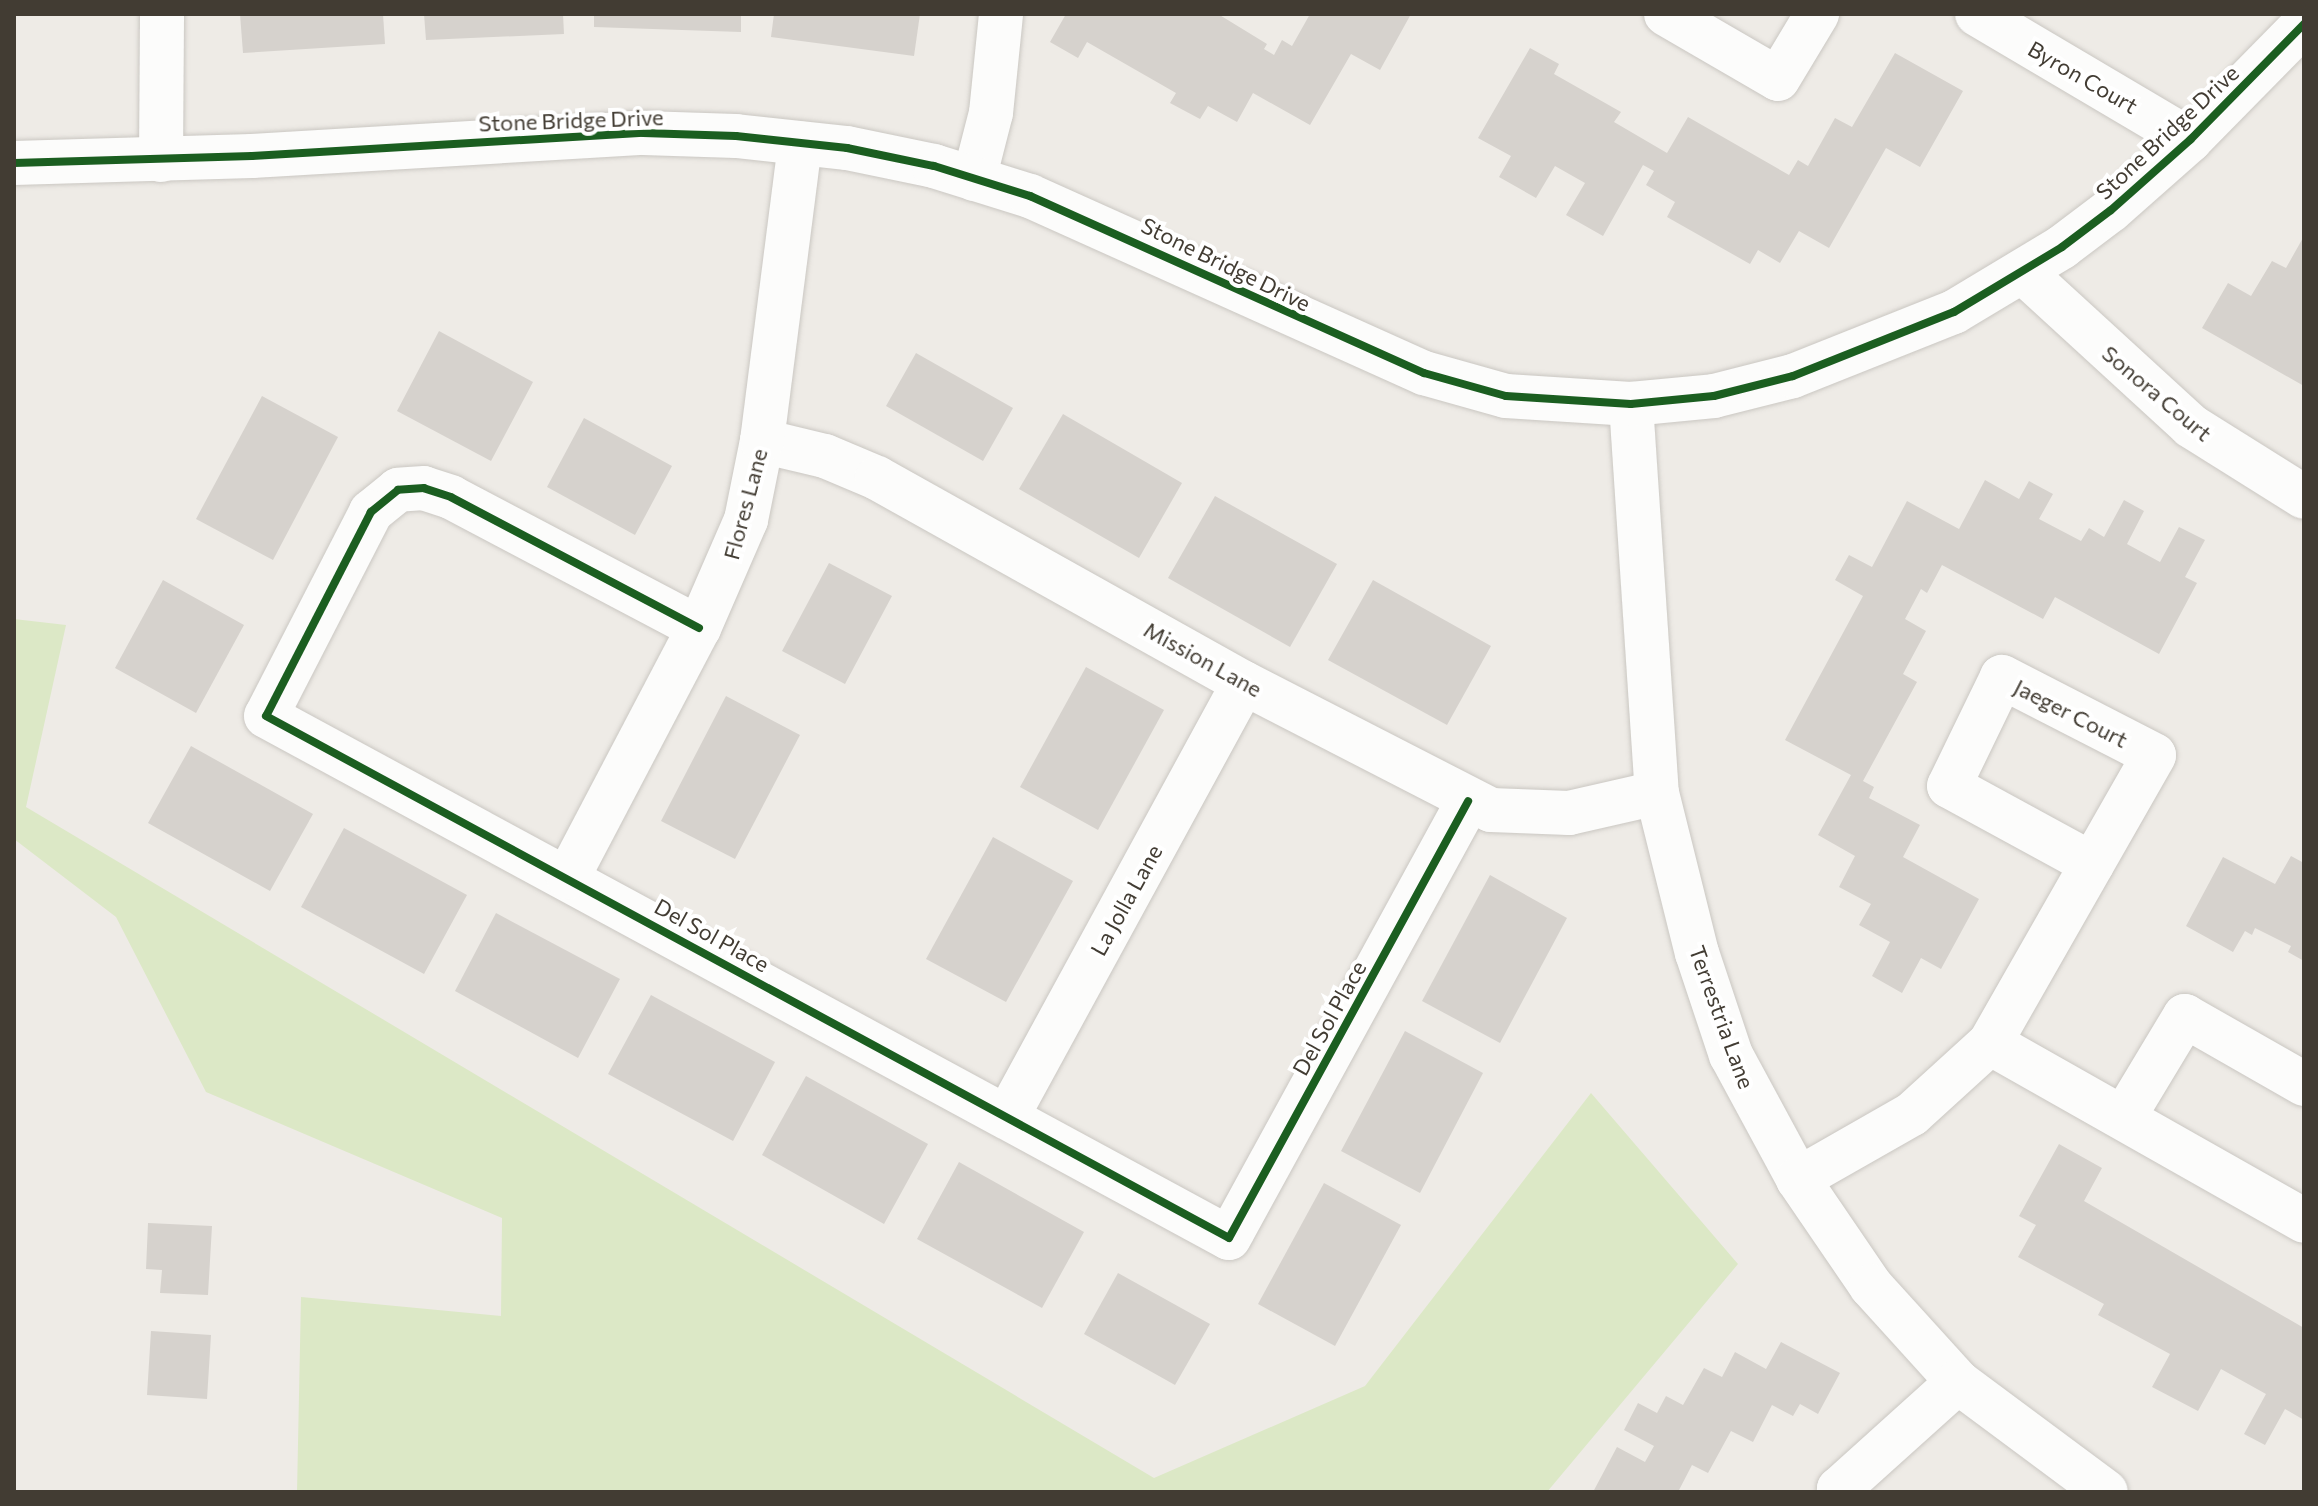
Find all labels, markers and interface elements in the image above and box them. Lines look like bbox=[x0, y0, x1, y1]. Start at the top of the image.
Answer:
street label: Byron Court bbox=[2024, 35, 2142, 119]
street label: Stone Bridge Drive bbox=[2090, 59, 2244, 205]
street label: Stone Bridge Drive bbox=[478, 104, 664, 136]
street label: Stone Bridge Drive bbox=[1137, 212, 1315, 316]
street label: Sonora Court bbox=[2097, 340, 2217, 446]
street label: Flores Lane bbox=[718, 446, 772, 562]
street label: Mission Lane bbox=[1139, 616, 1267, 702]
street label: Jaeger Court bbox=[2010, 673, 2132, 753]
street label: La Jolla Lane bbox=[1085, 840, 1167, 960]
street label: Del Sol Place bbox=[650, 893, 774, 977]
street label: Terrestria Lane bbox=[1684, 942, 1760, 1092]
street label: Del Sol Place bbox=[1287, 956, 1371, 1080]

